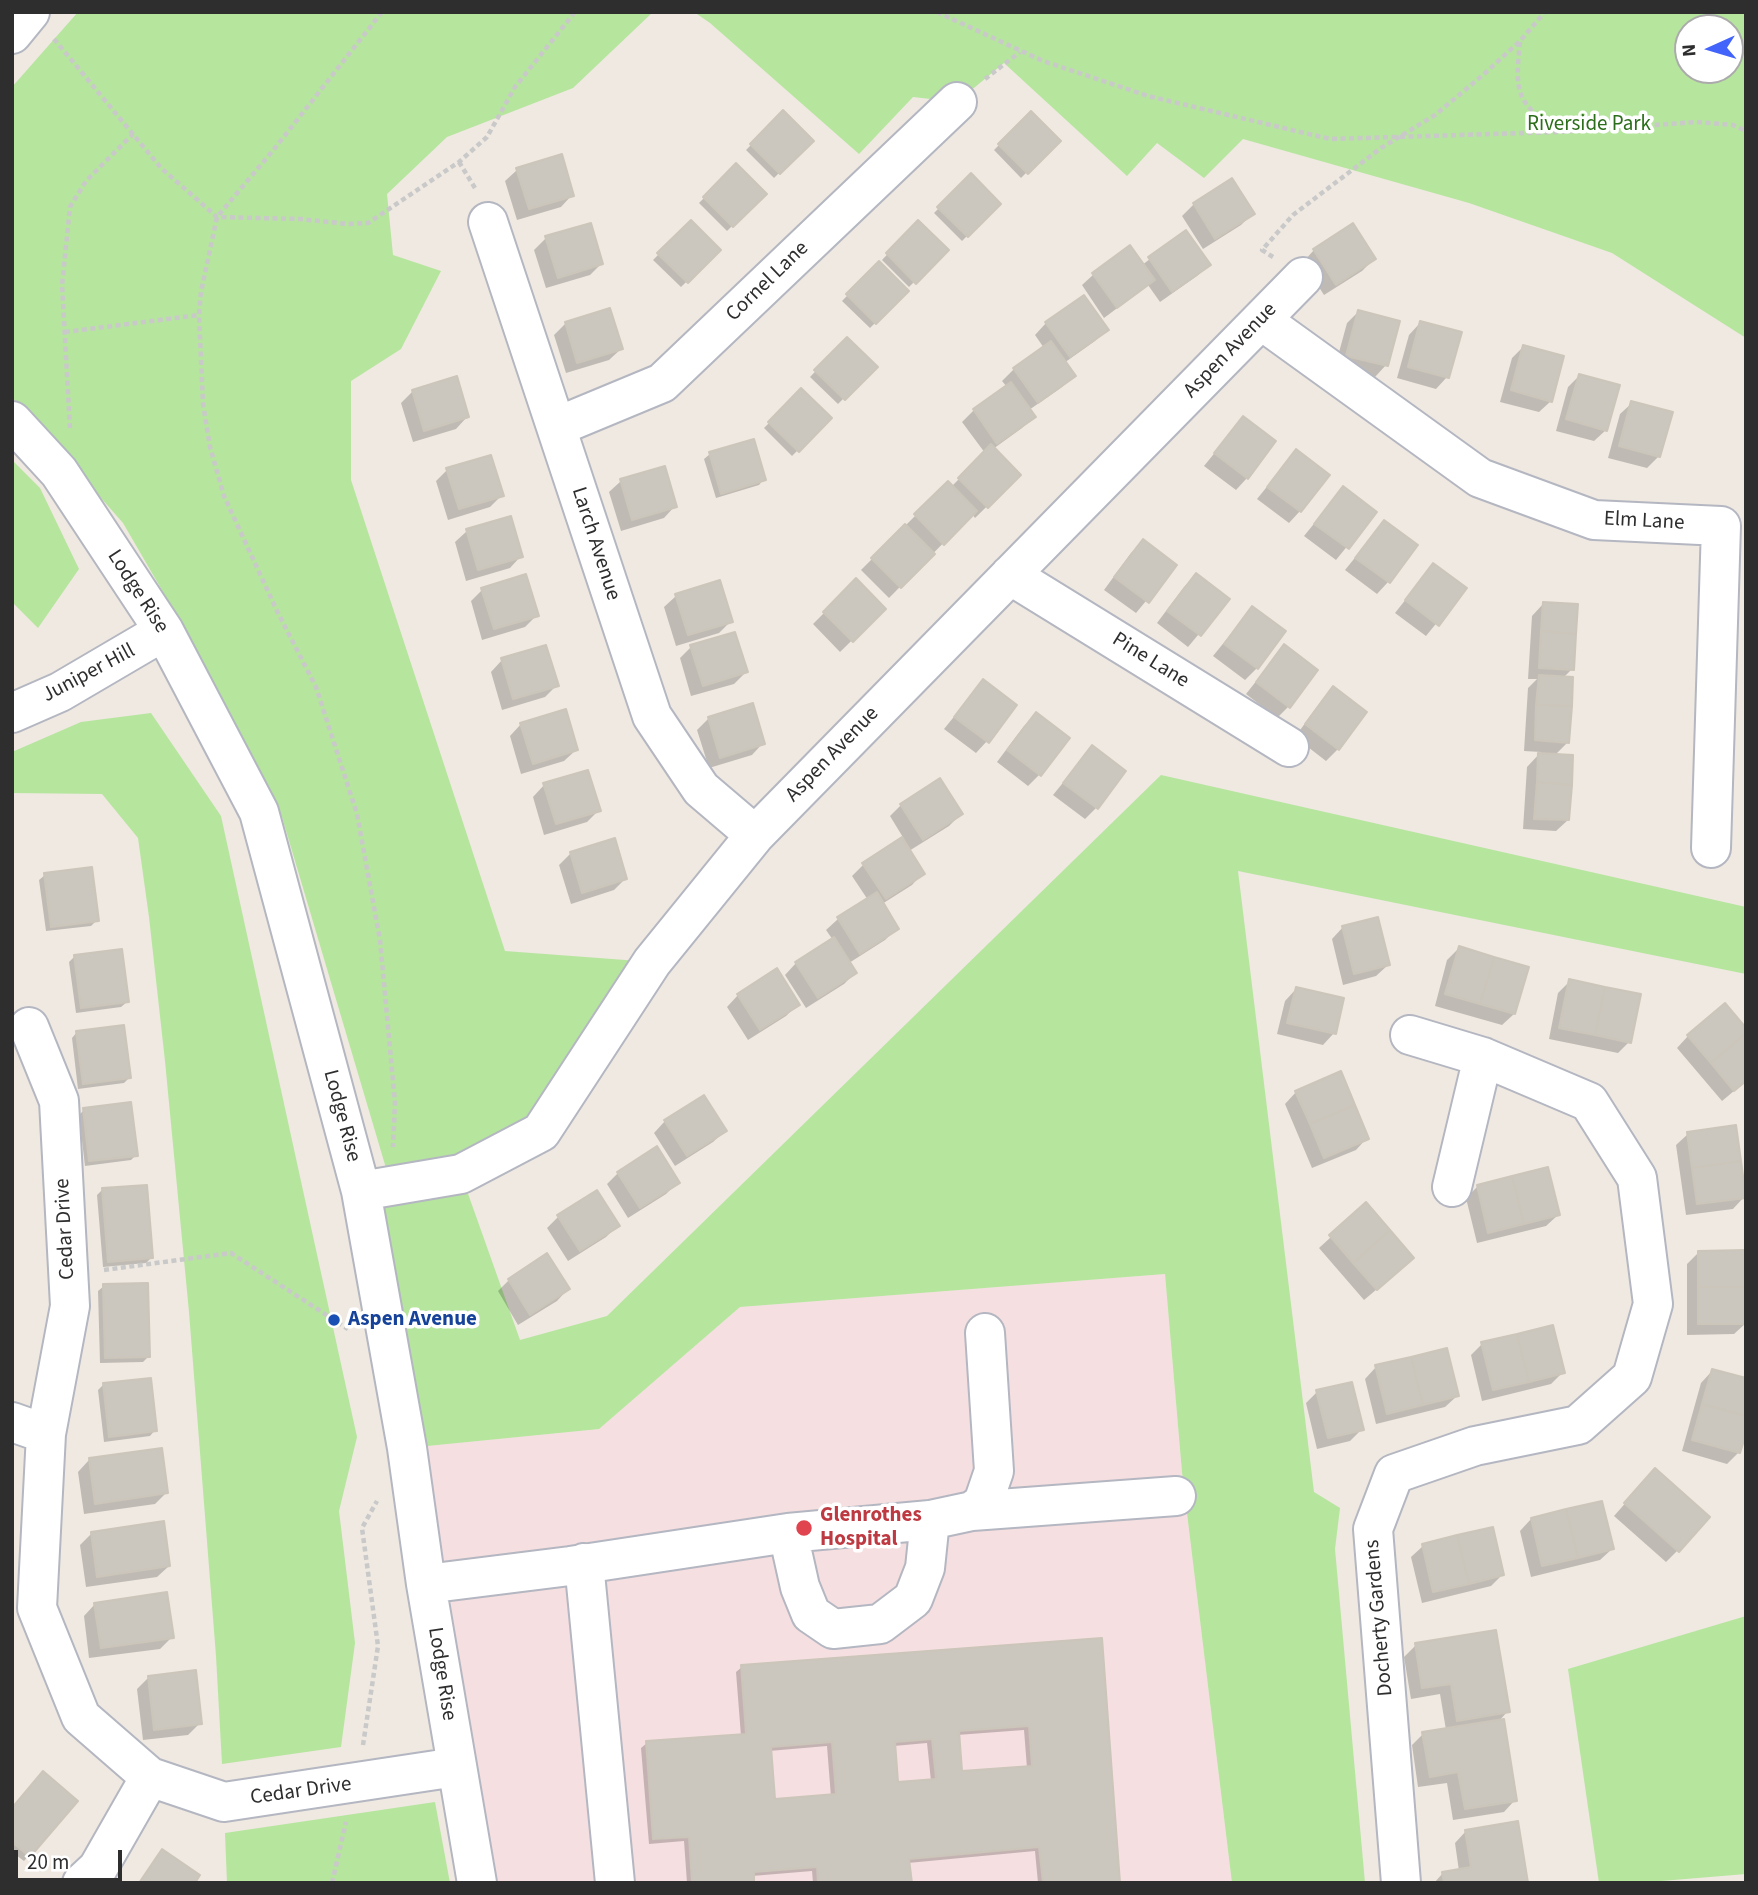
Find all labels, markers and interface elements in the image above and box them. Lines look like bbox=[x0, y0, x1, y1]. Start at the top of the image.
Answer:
north arrow bbox=[1674, 14, 1744, 84]
text: N bbox=[1676, 43, 1703, 58]
park label: Riverside Park bbox=[1527, 112, 1651, 138]
street label: Cornel Lane bbox=[722, 237, 814, 327]
street label: Aspen Avenue bbox=[1179, 298, 1283, 404]
street label: Larch Avenue bbox=[565, 484, 625, 604]
street label: Elm Lane bbox=[1603, 507, 1685, 537]
street label: Lodge Rise bbox=[101, 546, 173, 638]
street label: Pine Lane bbox=[1107, 628, 1193, 694]
street label: Juniper Hill bbox=[38, 639, 140, 709]
street label: Aspen Avenue bbox=[781, 702, 885, 808]
street label: Lodge Rise bbox=[317, 1067, 365, 1165]
street label: Cedar Drive bbox=[51, 1178, 81, 1280]
place label: Aspen Avenue bbox=[348, 1307, 477, 1333]
marker: Aspen Avenue bbox=[326, 1312, 342, 1328]
place label: Glenrothes Hospital bbox=[820, 1503, 922, 1553]
marker: Glenrothes Hospital bbox=[794, 1518, 814, 1538]
street label: Docherty Gardens bbox=[1361, 1539, 1399, 1697]
street label: Lodge Rise bbox=[421, 1625, 461, 1723]
street label: Cedar Drive bbox=[249, 1772, 353, 1812]
scale bar bbox=[18, 1836, 126, 1880]
text: 20 m bbox=[27, 1847, 69, 1877]

